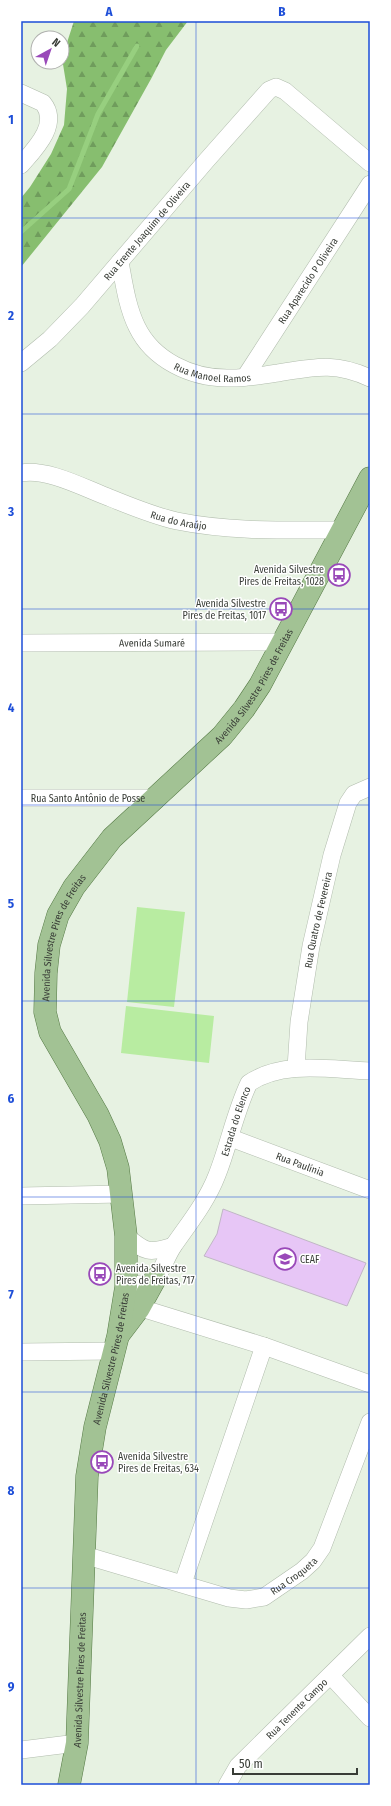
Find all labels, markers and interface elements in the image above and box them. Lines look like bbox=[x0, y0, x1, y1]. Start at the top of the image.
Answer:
text: A bbox=[104, 4, 113, 19]
text: B bbox=[278, 4, 286, 19]
north arrow bbox=[30, 30, 70, 70]
text: N bbox=[49, 36, 63, 50]
text: 1 bbox=[8, 112, 14, 127]
street label: Rua Erente Joaquim de Oliveira bbox=[102, 179, 193, 283]
street label: Rua Aparecido P Oliveira bbox=[276, 236, 341, 326]
text: 2 bbox=[7, 308, 14, 323]
street label: Rua Manoel Ramos bbox=[172, 361, 252, 385]
text: 3 bbox=[7, 504, 14, 519]
street label: Rua do Araújo bbox=[149, 509, 207, 533]
bus stop icon: Avenida Silvestre Pires de Freitas, 1028 bbox=[326, 562, 352, 588]
place label: Avenida Silvestre Pires de Freitas, 1028 bbox=[239, 564, 324, 588]
bus stop icon: Avenida Silvestre Pires de Freitas, 1017 bbox=[268, 596, 294, 622]
place label: Avenida Silvestre Pires de Freitas, 1017 bbox=[183, 598, 266, 622]
street label: Avenida Silvestre Pires de Freitas bbox=[213, 627, 296, 747]
street label: Avenida Sumaré bbox=[119, 637, 185, 650]
text: 4 bbox=[8, 700, 15, 715]
street label: Rua Santo Antônio de Posse bbox=[31, 793, 145, 805]
street label: Rua Quatro de Fevereira bbox=[303, 871, 335, 969]
street label: Avenida Silvestre Pires de Freitas bbox=[40, 872, 89, 1002]
text: 5 bbox=[8, 896, 14, 911]
street label: Estrada do Elenco bbox=[219, 1085, 254, 1158]
text: 6 bbox=[8, 1091, 15, 1106]
street label: Rua Paulínia bbox=[274, 1150, 326, 1179]
school or university icon: CEAF bbox=[272, 1246, 298, 1272]
place label: CEAF bbox=[300, 1254, 320, 1266]
bus stop icon: Avenida Silvestre Pires de Freitas, 717 bbox=[87, 1261, 113, 1287]
place label: Avenida Silvestre Pires de Freitas, 717 bbox=[116, 1263, 194, 1287]
text: 7 bbox=[8, 1287, 14, 1302]
street label: Avenida Silvestre Pires de Freitas bbox=[91, 1292, 132, 1426]
bus stop icon: Avenida Silvestre Pires de Freitas, 634 bbox=[89, 1449, 115, 1475]
place label: Avenida Silvestre Pires de Freitas, 634 bbox=[118, 1451, 199, 1475]
text: 8 bbox=[8, 1483, 15, 1498]
street label: Rua Croqueta bbox=[268, 1556, 321, 1598]
street label: Avenida Silvestre Pires de Freitas bbox=[71, 1612, 89, 1748]
street label: Rua Tenente Campo bbox=[264, 1676, 330, 1742]
text: 9 bbox=[8, 1679, 15, 1694]
scale bar bbox=[233, 1750, 357, 1776]
text: 50 m bbox=[239, 1757, 263, 1771]

